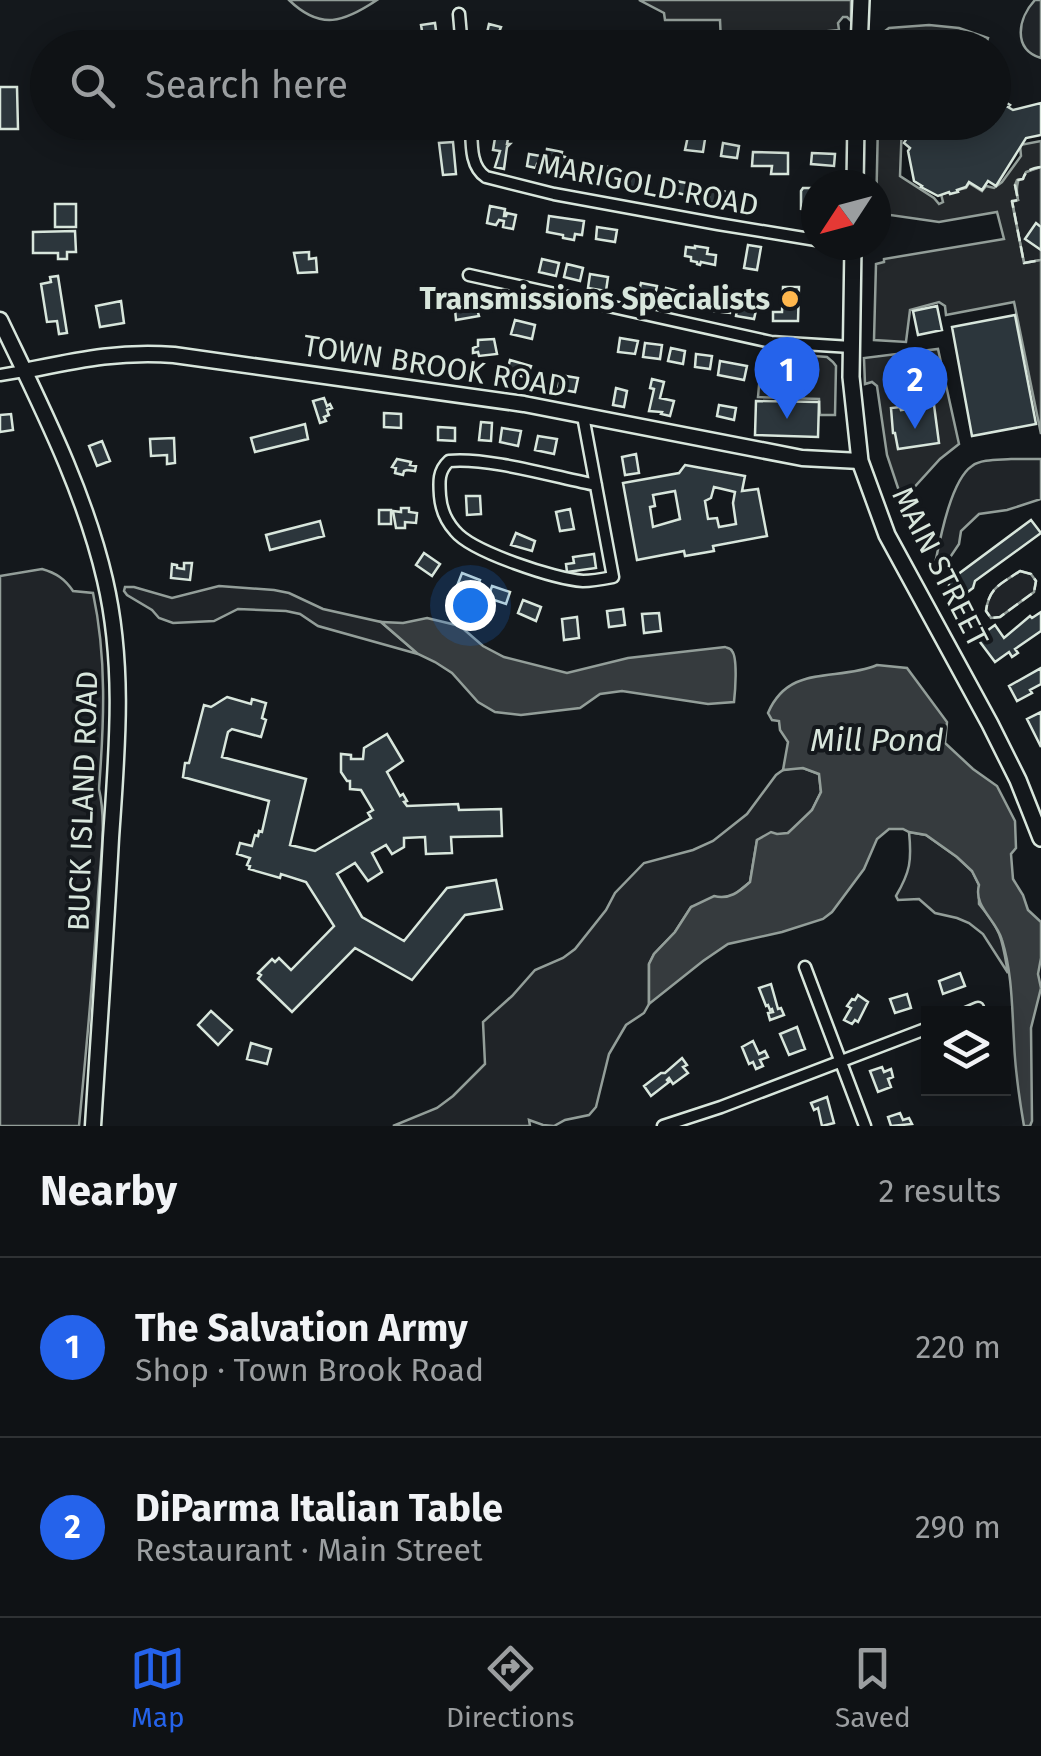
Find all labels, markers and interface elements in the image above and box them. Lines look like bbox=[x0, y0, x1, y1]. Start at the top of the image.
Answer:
search box bbox=[30, 30, 1011, 140]
icon: search bbox=[65, 58, 120, 113]
text: Search here bbox=[145, 62, 348, 108]
street label: MARIGOLD ROAD bbox=[534, 146, 762, 224]
north arrow bbox=[801, 170, 891, 260]
place label: Transmissions Specialists bbox=[419, 281, 770, 317]
marker: Transmissions Specialists bbox=[779, 288, 801, 310]
street label: TOWN BROOK ROAD bbox=[301, 327, 569, 405]
pin: 1 bbox=[754, 336, 820, 419]
pin: 2 bbox=[882, 346, 948, 429]
street label: MAIN STREET bbox=[884, 481, 996, 653]
your location bbox=[445, 580, 496, 631]
street label: BUCK ISLAND ROAD bbox=[60, 670, 106, 932]
water label: Mill Pond bbox=[810, 721, 944, 759]
map controls bbox=[921, 1006, 1011, 1096]
button: layers bbox=[921, 1006, 1011, 1096]
text: Nearby bbox=[40, 1166, 177, 1216]
text: 2 results bbox=[878, 1172, 1001, 1210]
text: The Salvation Army bbox=[135, 1305, 468, 1351]
text: 1 bbox=[65, 1328, 80, 1366]
text: 220 m bbox=[916, 1328, 1001, 1366]
text: Shop · Town Brook Road bbox=[135, 1351, 484, 1389]
text: DiParma Italian Table bbox=[135, 1485, 503, 1531]
text: 2 bbox=[64, 1508, 81, 1546]
text: 290 m bbox=[915, 1508, 1001, 1546]
text: Restaurant · Main Street bbox=[135, 1531, 483, 1569]
tab: Map bbox=[130, 1641, 185, 1734]
tab: Directions bbox=[446, 1641, 574, 1734]
tab: Saved bbox=[835, 1641, 911, 1734]

